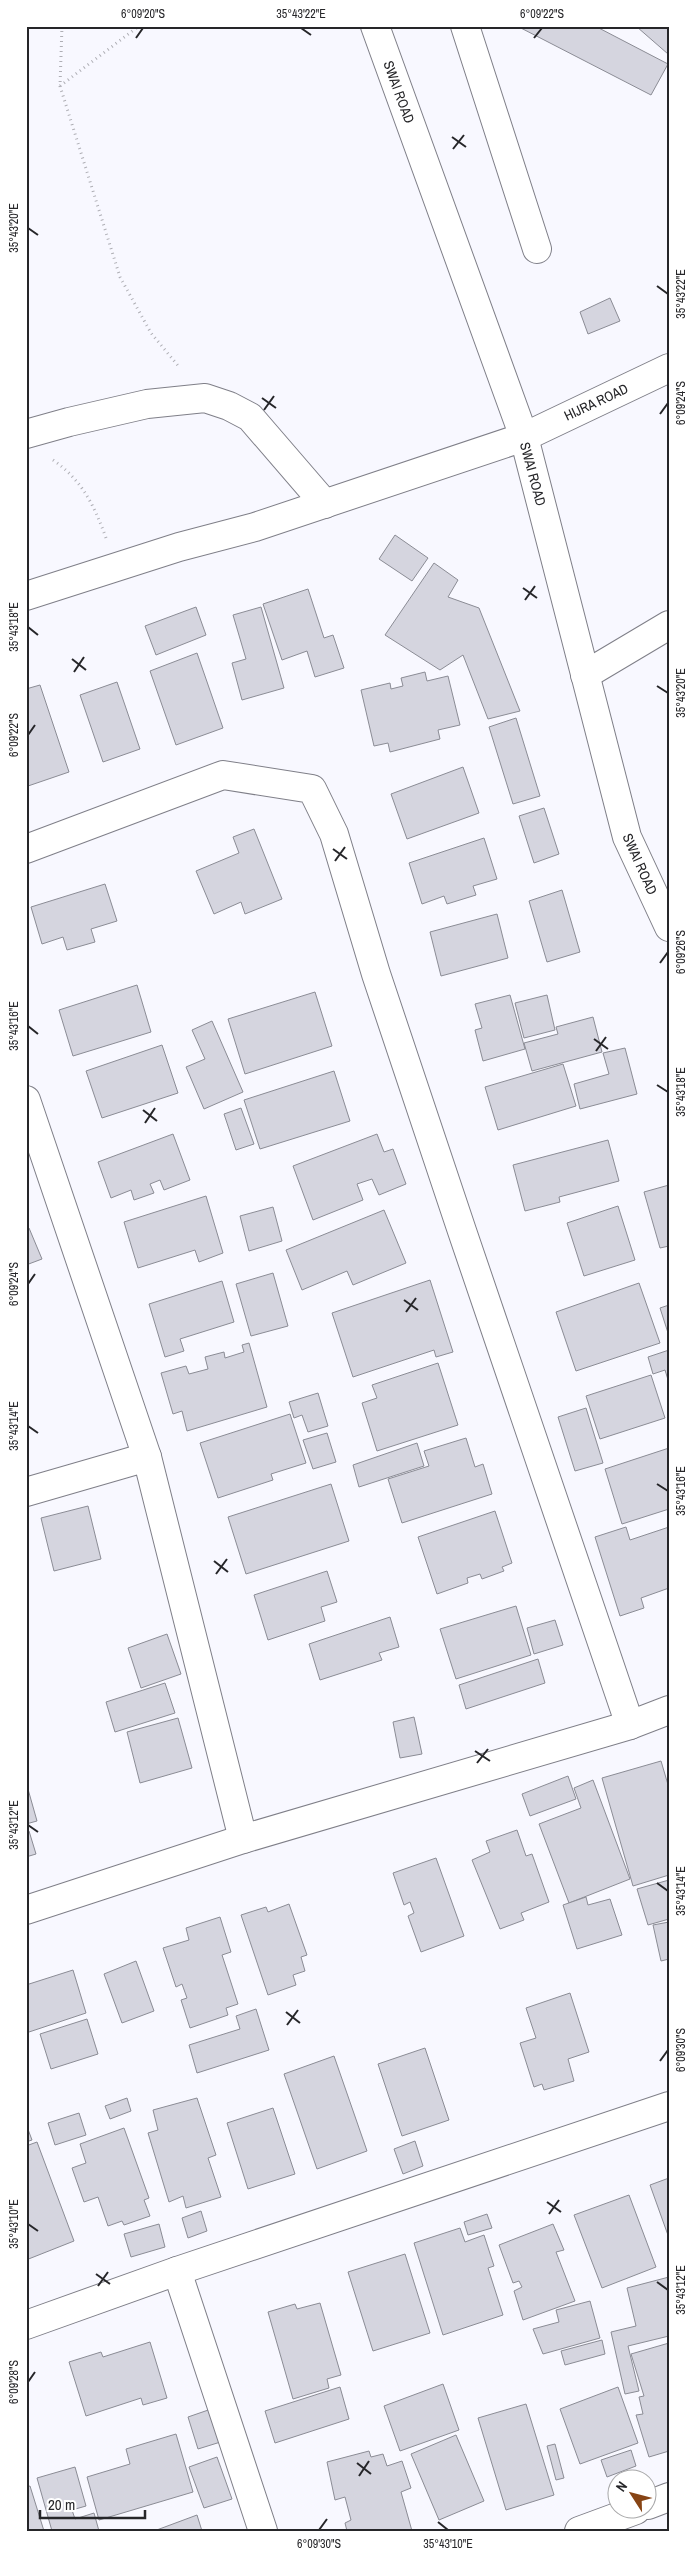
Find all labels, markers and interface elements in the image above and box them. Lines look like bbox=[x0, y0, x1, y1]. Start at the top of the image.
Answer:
text: 6°09'20"S bbox=[121, 6, 165, 22]
text: 35°43'22"E bbox=[276, 6, 326, 22]
text: 6°09'22"S bbox=[520, 6, 564, 22]
street label: SWAI ROAD bbox=[379, 58, 419, 126]
text: 35°43'20"E bbox=[6, 203, 22, 253]
text: 35°43'22"E bbox=[673, 269, 689, 319]
street label: HIJRA ROAD bbox=[561, 379, 631, 425]
text: 6°09'24"S bbox=[673, 381, 689, 425]
street label: SWAI ROAD bbox=[516, 440, 550, 508]
text: 35°43'18"E bbox=[6, 602, 22, 652]
text: 35°43'20"E bbox=[673, 668, 689, 718]
text: 6°09'22"S bbox=[6, 713, 22, 757]
street label: SWAI ROAD bbox=[618, 831, 662, 897]
text: 6°09'26"S bbox=[673, 930, 689, 974]
text: 35°43'16"E bbox=[6, 1001, 22, 1051]
text: 35°43'18"E bbox=[673, 1067, 689, 1117]
text: 6°09'24"S bbox=[6, 1262, 22, 1306]
text: 35°43'14"E bbox=[6, 1401, 22, 1451]
text: 35°43'16"E bbox=[673, 1466, 689, 1516]
text: 35°43'12"E bbox=[6, 1800, 22, 1850]
text: 35°43'14"E bbox=[673, 1866, 689, 1916]
text: 6°09'30"S bbox=[673, 2028, 689, 2072]
text: 35°43'10"E bbox=[6, 2199, 22, 2249]
text: 35°43'12"E bbox=[673, 2265, 689, 2315]
text: 6°09'28"S bbox=[6, 2360, 22, 2404]
north arrow bbox=[608, 2470, 658, 2520]
text: N bbox=[612, 2478, 631, 2495]
scale bar bbox=[40, 2487, 145, 2519]
text: 20 m bbox=[48, 2494, 75, 2515]
text: 6°09'30"S bbox=[297, 2536, 341, 2552]
text: 35°43'10"E bbox=[423, 2536, 473, 2552]

